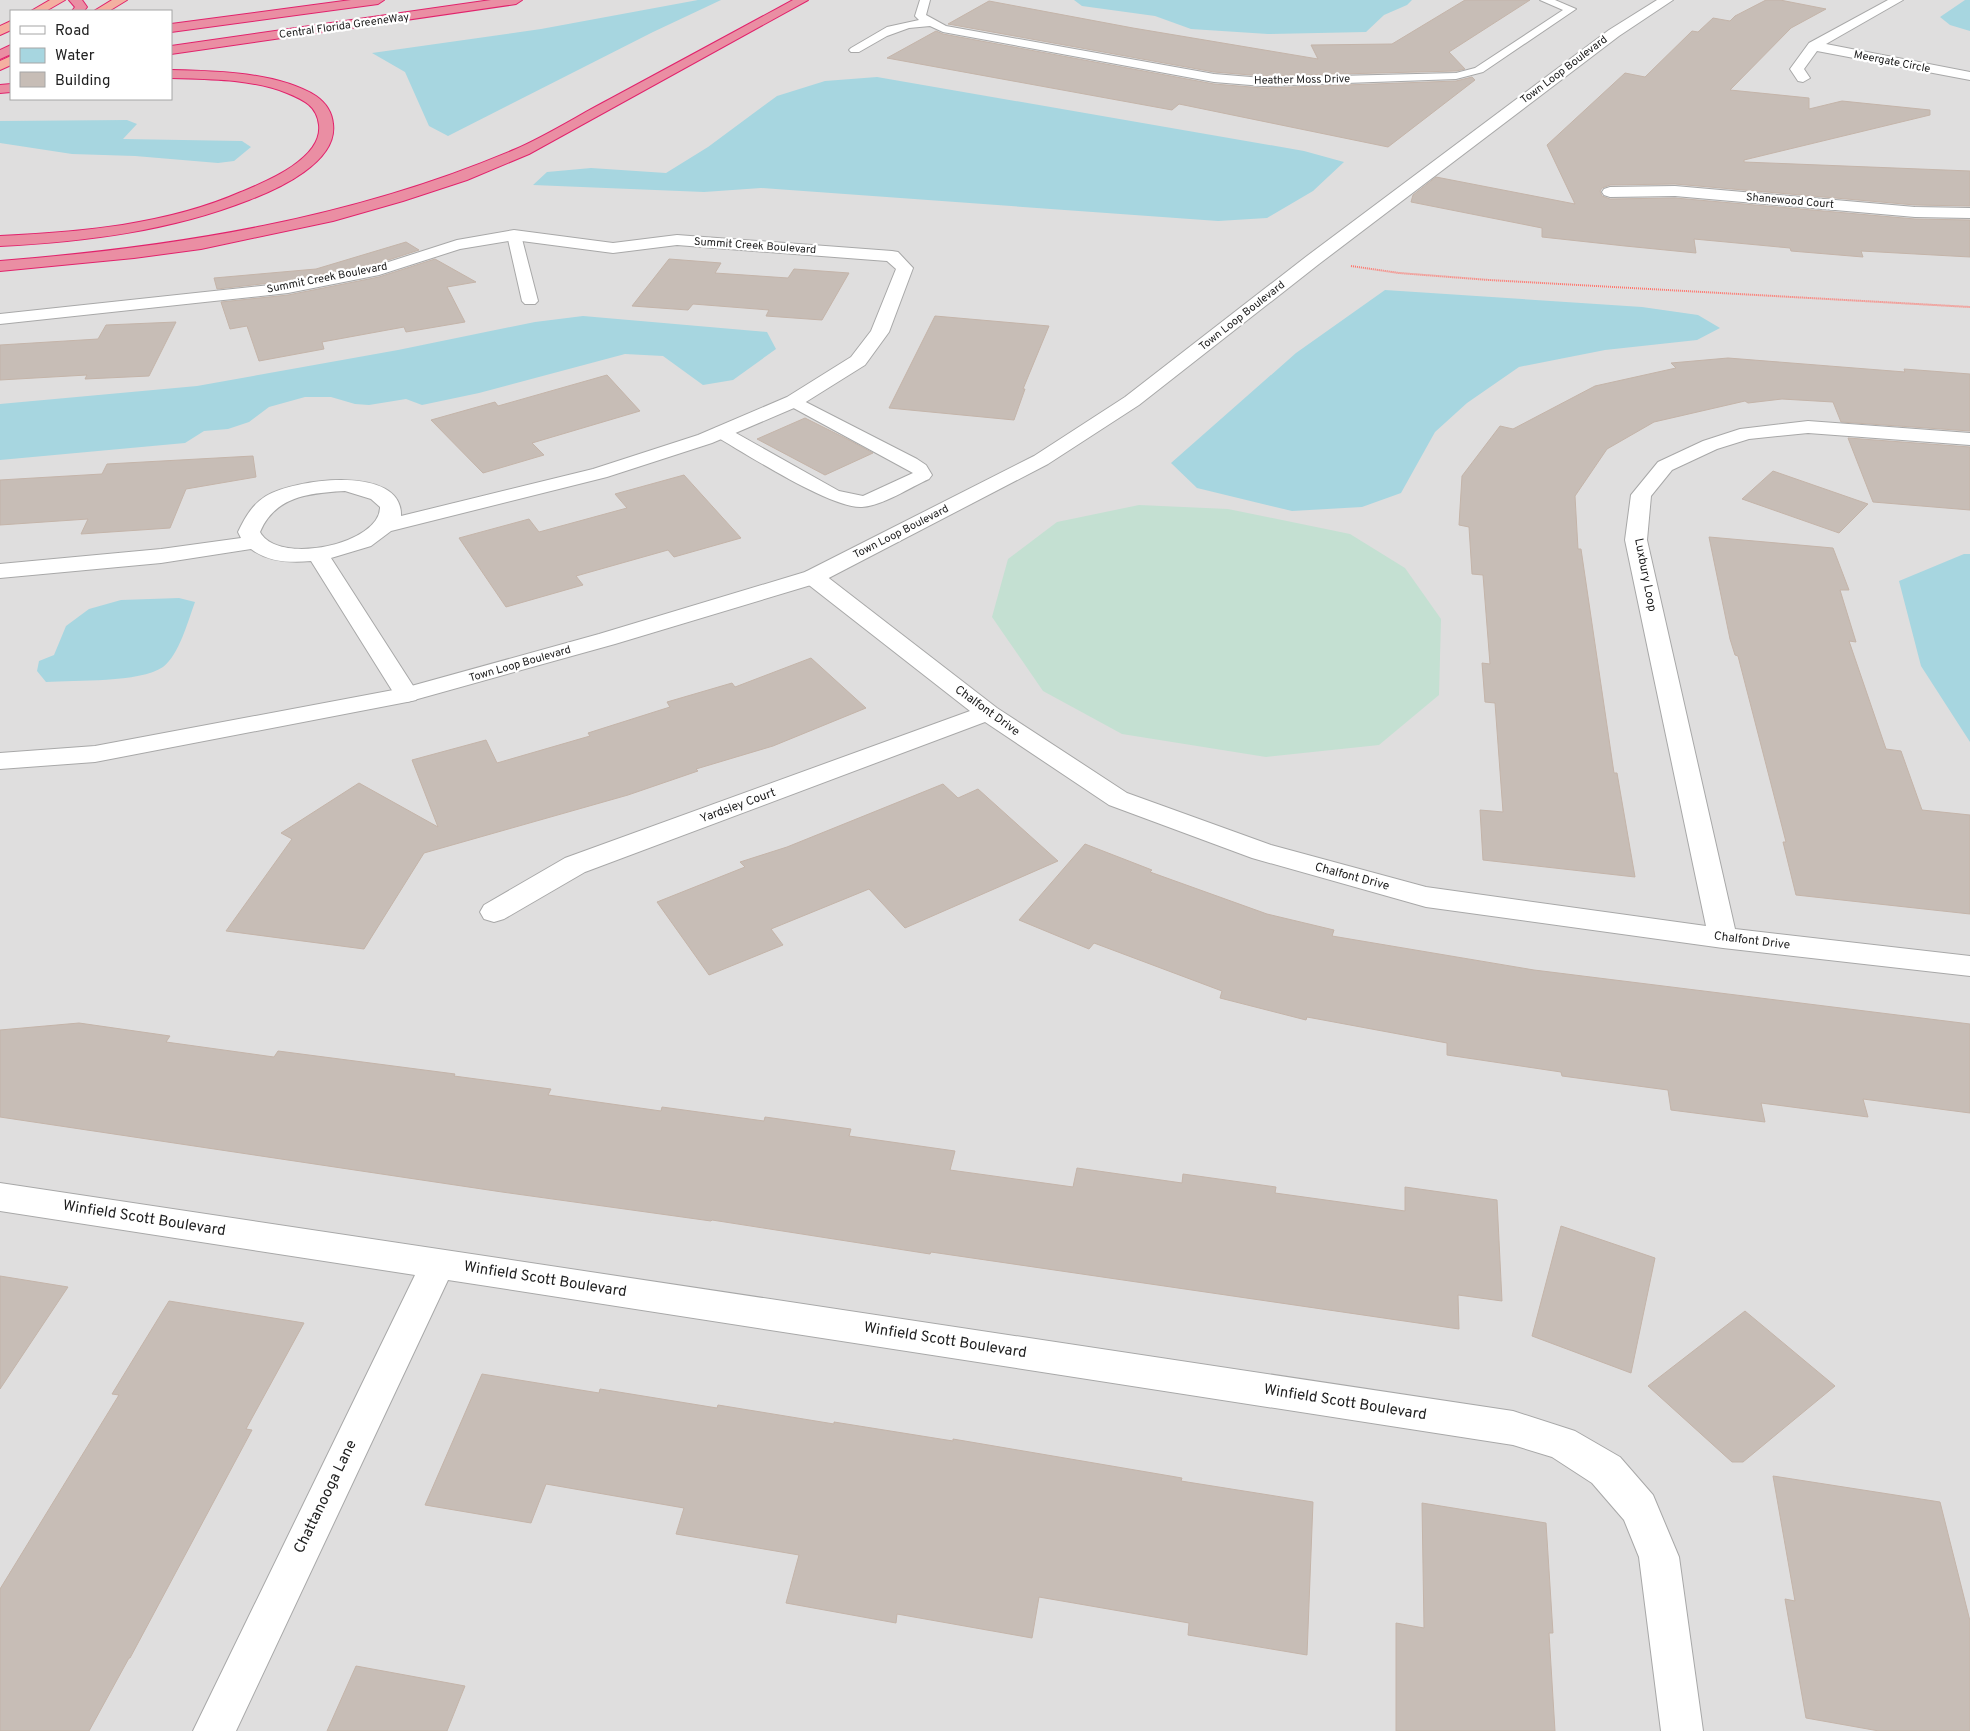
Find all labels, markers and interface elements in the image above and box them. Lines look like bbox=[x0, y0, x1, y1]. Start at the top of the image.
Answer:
legend bbox=[10, 10, 172, 100]
street label: Central Florida GreeneWay bbox=[278, 10, 410, 42]
text: Road bbox=[55, 22, 90, 41]
street label: Town Loop Boulevard bbox=[1518, 33, 1610, 107]
text: Water bbox=[55, 47, 95, 66]
street label: Meergate Circle bbox=[1853, 48, 1932, 76]
text: Building bbox=[55, 72, 110, 91]
street label: Heather Moss Drive bbox=[1254, 72, 1350, 88]
street label: Shanewood Court bbox=[1745, 190, 1835, 212]
street label: Summit Creek Boulevard bbox=[693, 235, 817, 257]
street label: Summit Creek Boulevard bbox=[266, 259, 388, 297]
street label: Town Loop Boulevard bbox=[1196, 278, 1288, 354]
street label: Town Loop Boulevard bbox=[851, 502, 951, 562]
street label: Luxbury Loop bbox=[1630, 537, 1660, 613]
street label: Town Loop Boulevard bbox=[468, 643, 572, 685]
street label: Chalfont Drive bbox=[951, 682, 1023, 740]
street label: Yardsley Court bbox=[698, 785, 778, 827]
street label: Chalfont Drive bbox=[1313, 859, 1391, 895]
street label: Chalfont Drive bbox=[1713, 928, 1791, 954]
street label: Winfield Scott Boulevard bbox=[61, 1197, 227, 1241]
street label: Winfield Scott Boulevard bbox=[462, 1258, 628, 1302]
street label: Winfield Scott Boulevard bbox=[862, 1319, 1028, 1363]
street label: Winfield Scott Boulevard bbox=[1262, 1381, 1428, 1425]
street label: Chattanooga Lane bbox=[290, 1437, 362, 1557]

